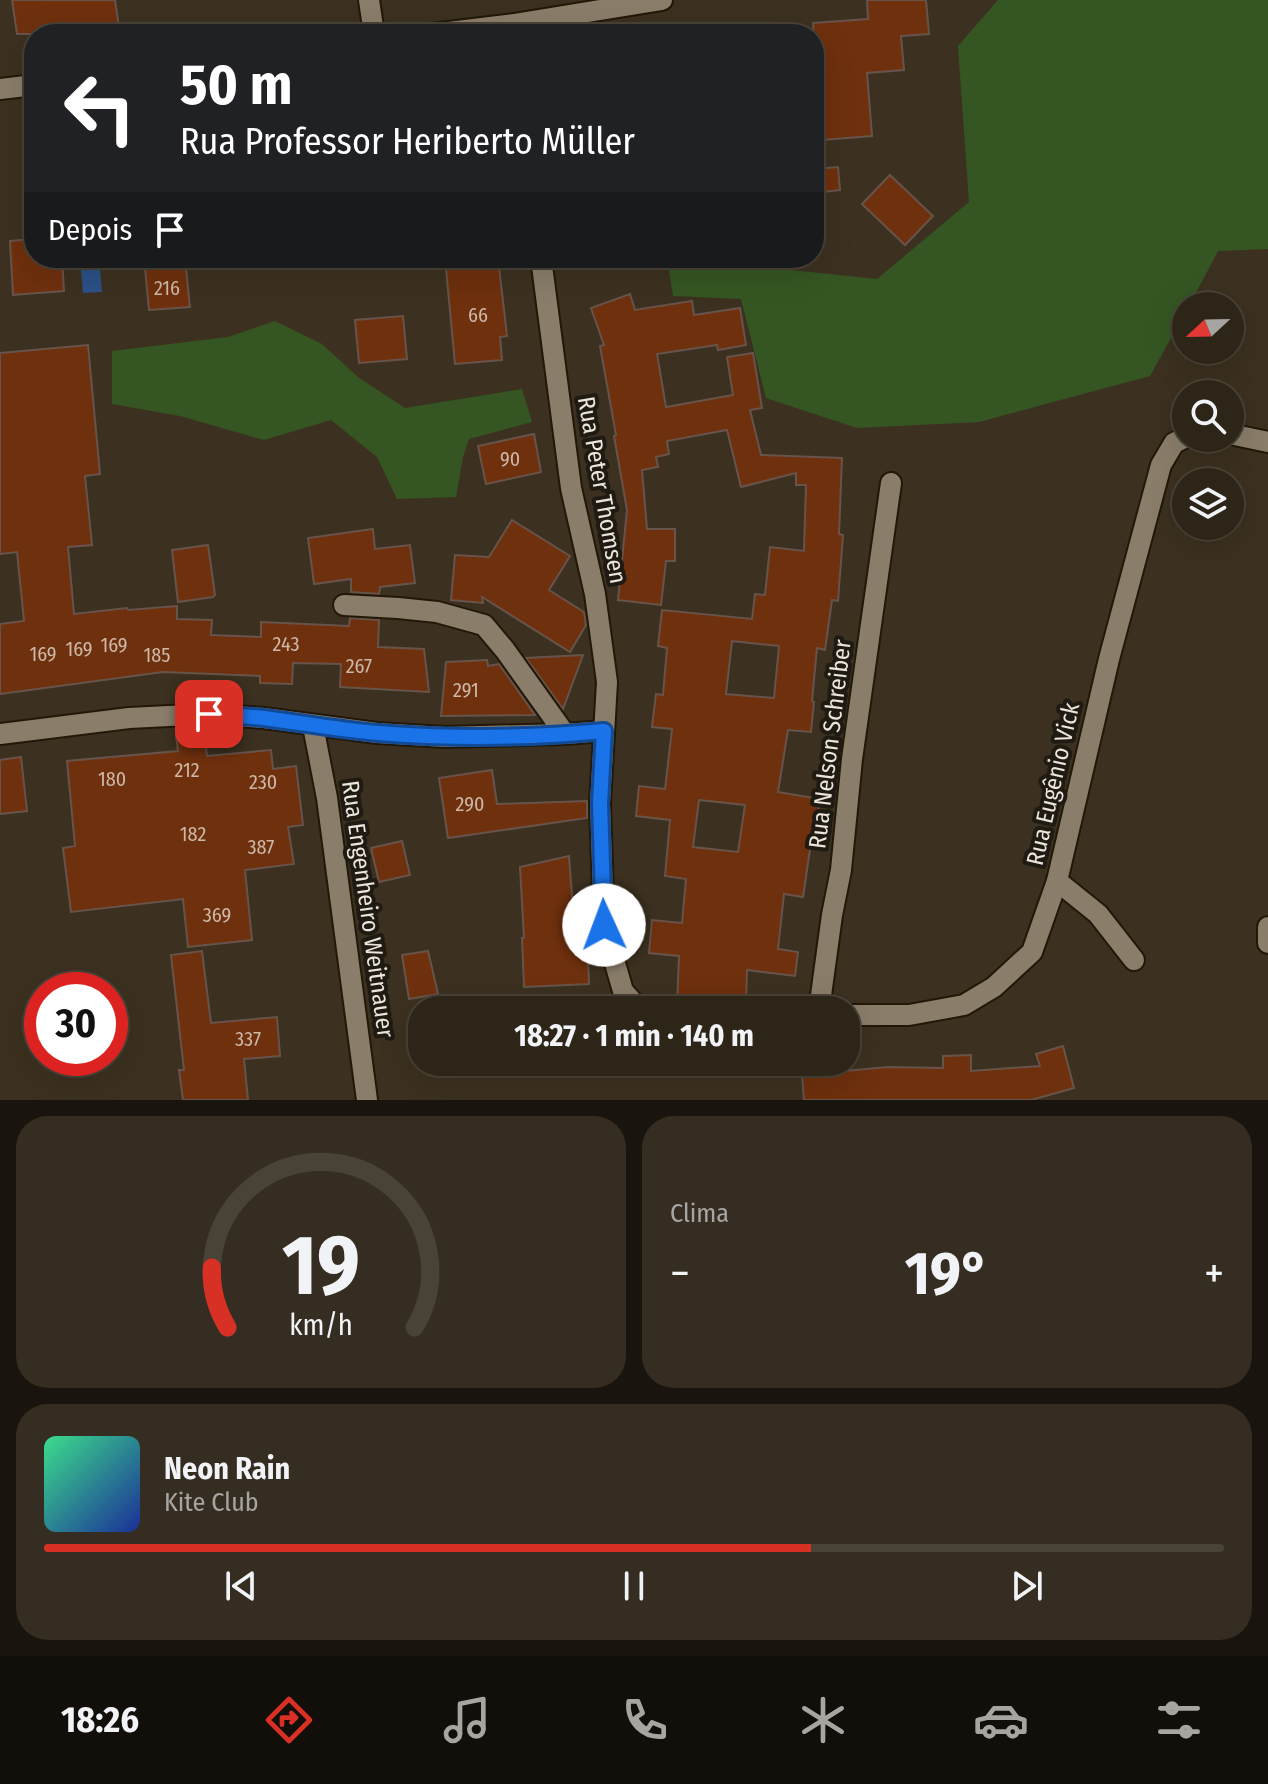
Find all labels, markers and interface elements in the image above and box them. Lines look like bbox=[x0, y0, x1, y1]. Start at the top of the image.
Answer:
text: 50 m bbox=[180, 52, 292, 119]
icon: left bbox=[48, 56, 152, 160]
text: Rua Professor Heriberto Müller bbox=[180, 120, 635, 164]
icon: arrive bbox=[148, 208, 192, 252]
text: Depois bbox=[48, 212, 132, 248]
house number: 216 bbox=[154, 276, 180, 300]
north arrow bbox=[1172, 292, 1244, 364]
map controls bbox=[1172, 292, 1244, 540]
house number: 66 bbox=[468, 303, 488, 327]
button: search bbox=[1172, 380, 1244, 452]
street label: Rua Peter Thomsen bbox=[572, 394, 632, 586]
house number: 90 bbox=[500, 447, 520, 471]
button: layers bbox=[1172, 468, 1244, 540]
house number: 243 bbox=[273, 632, 299, 656]
house number: 169 bbox=[100, 633, 128, 657]
house number: 169 bbox=[65, 637, 93, 661]
street label: Rua Nelson Schreiber bbox=[803, 637, 857, 850]
house number: 169 bbox=[29, 642, 57, 666]
house number: 185 bbox=[144, 643, 170, 667]
house number: 267 bbox=[346, 654, 372, 678]
house number: 291 bbox=[453, 678, 479, 702]
pin bbox=[175, 680, 243, 748]
icon: arrive bbox=[187, 692, 231, 736]
street label: Rua Eugênio Vick bbox=[1021, 699, 1085, 868]
house number: 212 bbox=[175, 758, 200, 782]
house number: 180 bbox=[98, 767, 126, 791]
house number: 230 bbox=[249, 770, 277, 794]
street label: Rua Engenheiro Weitnauer bbox=[336, 779, 400, 1040]
house number: 290 bbox=[456, 792, 484, 816]
house number: 182 bbox=[180, 822, 206, 846]
house number: 387 bbox=[248, 835, 274, 859]
position arrow bbox=[562, 883, 646, 967]
house number: 369 bbox=[203, 903, 231, 927]
speed limit sign: 30 bbox=[24, 972, 128, 1076]
text: 18:27 · 1 min · 140 m bbox=[514, 1018, 754, 1054]
house number: 337 bbox=[235, 1027, 261, 1051]
text: Clima bbox=[670, 1198, 729, 1229]
text: 19 bbox=[282, 1216, 360, 1316]
text: 19° bbox=[905, 1238, 989, 1310]
text: − bbox=[670, 1247, 690, 1300]
text: + bbox=[1204, 1247, 1224, 1300]
text: km/h bbox=[289, 1308, 353, 1343]
text: Neon Rain bbox=[164, 1451, 290, 1487]
text: Kite Club bbox=[164, 1487, 259, 1518]
icon: previous bbox=[219, 1564, 263, 1608]
icon: pause bbox=[612, 1564, 656, 1608]
icon: next bbox=[1005, 1564, 1049, 1608]
icon: directions bbox=[261, 1692, 317, 1748]
icon: music bbox=[439, 1692, 495, 1748]
icon: phone bbox=[617, 1692, 673, 1748]
icon: climate bbox=[795, 1692, 851, 1748]
icon: car bbox=[973, 1692, 1029, 1748]
icon: filters bbox=[1151, 1692, 1207, 1748]
text: 18:26 bbox=[61, 1698, 139, 1742]

